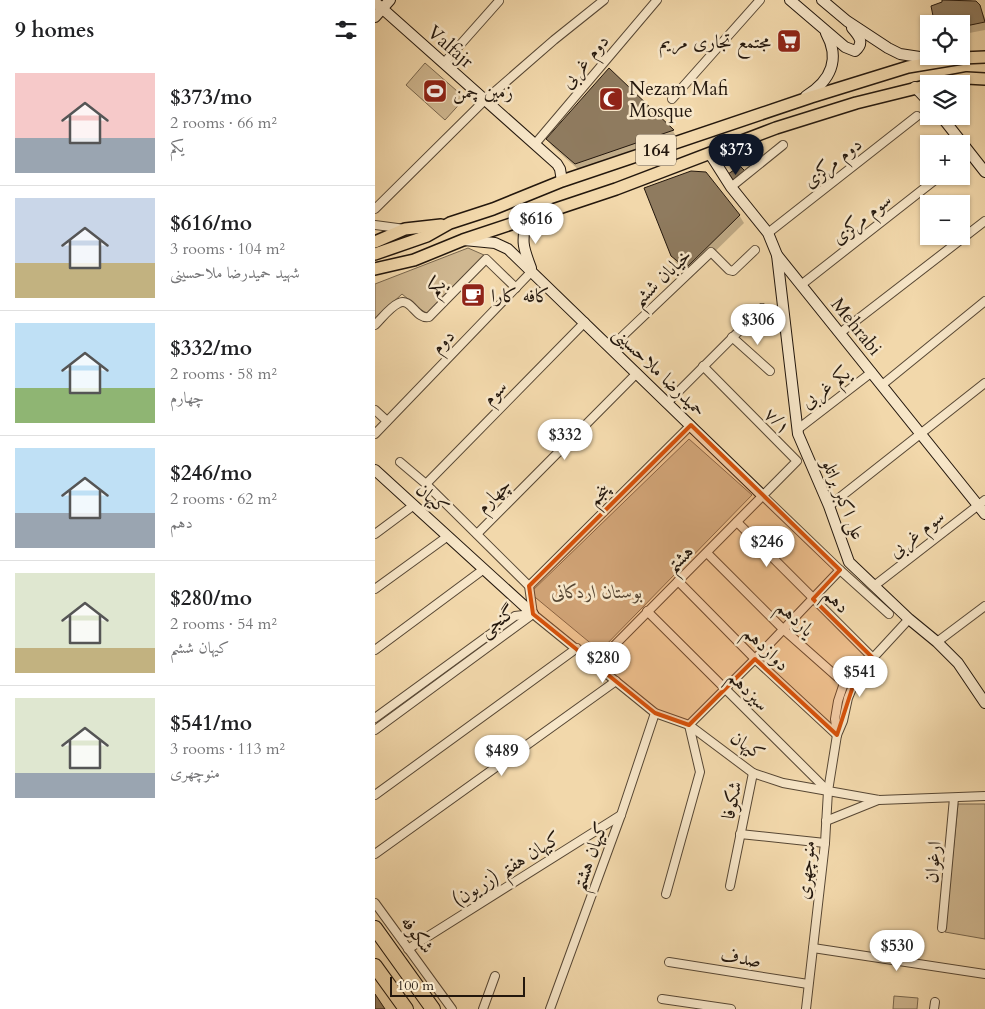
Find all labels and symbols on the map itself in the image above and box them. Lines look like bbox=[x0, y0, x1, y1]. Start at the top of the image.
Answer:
street label: Valfajr bbox=[422, 19, 479, 74]
supermarket icon: مجتمع تجاری مریم bbox=[776, 28, 802, 54]
street label: دوم غربی bbox=[554, 29, 617, 96]
place label: مجتمع تجاری مریم bbox=[659, 29, 771, 59]
place label: Nezam Mafi Mosque bbox=[629, 76, 729, 124]
sports icon: زمین چمن bbox=[422, 78, 448, 104]
place label: زمین چمن bbox=[453, 79, 513, 105]
mosque icon: Nezam Mafi Mosque bbox=[598, 86, 624, 112]
street label: دوم مرکزی bbox=[798, 131, 869, 196]
road number: 164 bbox=[636, 134, 676, 166]
pin: $373 bbox=[706, 134, 766, 176]
street label: سوم مرکزی bbox=[826, 187, 899, 253]
pin: $616 bbox=[506, 202, 566, 245]
street label: خیابان ششم bbox=[626, 243, 702, 317]
street label: یکم bbox=[422, 271, 456, 305]
cafe icon: کافه کارا bbox=[460, 282, 486, 308]
place label: کافه کارا bbox=[491, 283, 550, 309]
street label: Mehrabi bbox=[825, 292, 888, 361]
pin: $306 bbox=[728, 304, 788, 346]
street label: حمیدرضا ملاحسینی bbox=[607, 321, 711, 423]
street label: دوم bbox=[425, 324, 463, 362]
street label: یکم غربی bbox=[796, 360, 859, 418]
street label: سوم bbox=[476, 374, 515, 413]
street label: ۷/۱ bbox=[758, 401, 797, 440]
pin: $332 bbox=[535, 418, 595, 461]
street label: علی اکبر براتلو bbox=[813, 453, 871, 544]
street label: چهارم bbox=[470, 472, 519, 521]
street label: پنجم bbox=[581, 476, 621, 516]
street label: کیهان bbox=[410, 477, 455, 521]
street label: سوم غربی bbox=[883, 504, 952, 566]
pin: $246 bbox=[737, 526, 797, 568]
street label: هشتم bbox=[660, 539, 704, 583]
park label: بوستان اردکانی bbox=[551, 579, 643, 605]
street label: دهم bbox=[814, 582, 855, 623]
street label: یازدهم bbox=[767, 595, 821, 647]
street label: گنجی bbox=[474, 599, 521, 643]
street label: دوازدهم bbox=[734, 620, 795, 681]
pin: $280 bbox=[573, 642, 633, 684]
pin: $541 bbox=[830, 656, 890, 698]
street label: سیزدهم bbox=[718, 664, 775, 721]
street label: کیهان bbox=[725, 725, 770, 767]
pin: $489 bbox=[472, 734, 532, 777]
street label: شکوفا bbox=[715, 779, 749, 822]
street label: کیهان هشتم bbox=[565, 818, 620, 896]
street label: کیهان هفتم (زریون) bbox=[447, 825, 569, 918]
street label: منوچهری bbox=[790, 839, 822, 901]
street label: ارغوان bbox=[918, 840, 948, 884]
street label: شکوفه bbox=[395, 910, 440, 959]
pin: $530 bbox=[867, 930, 927, 972]
street label: صدف bbox=[719, 942, 763, 974]
scale bar bbox=[390, 974, 525, 997]

